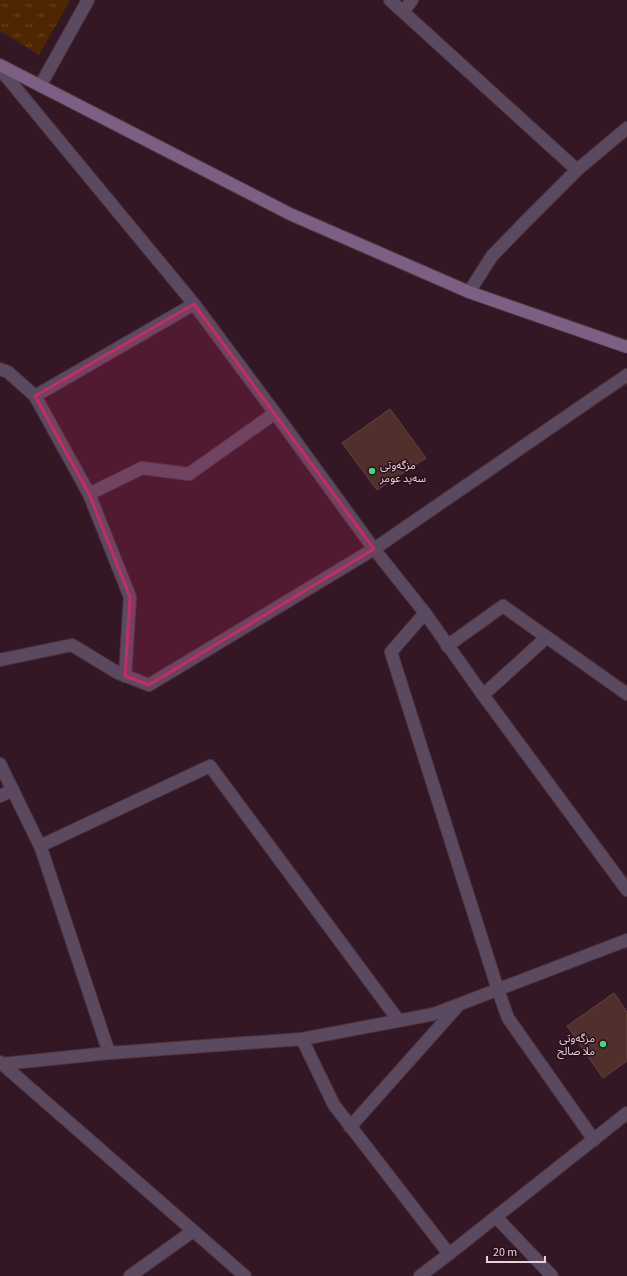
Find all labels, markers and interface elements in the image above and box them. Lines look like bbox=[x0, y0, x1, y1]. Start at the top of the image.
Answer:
place label: مزگەوتی سەید عومر bbox=[379, 458, 427, 486]
marker: مزگەوتی سەید عومر bbox=[367, 466, 377, 476]
place label: مزگه‌وتی ملا صالح bbox=[557, 1031, 595, 1059]
marker: مزگه‌وتی ملا صالح bbox=[598, 1039, 608, 1049]
scale bar bbox=[487, 1238, 545, 1264]
text: 20 m bbox=[493, 1244, 517, 1261]

